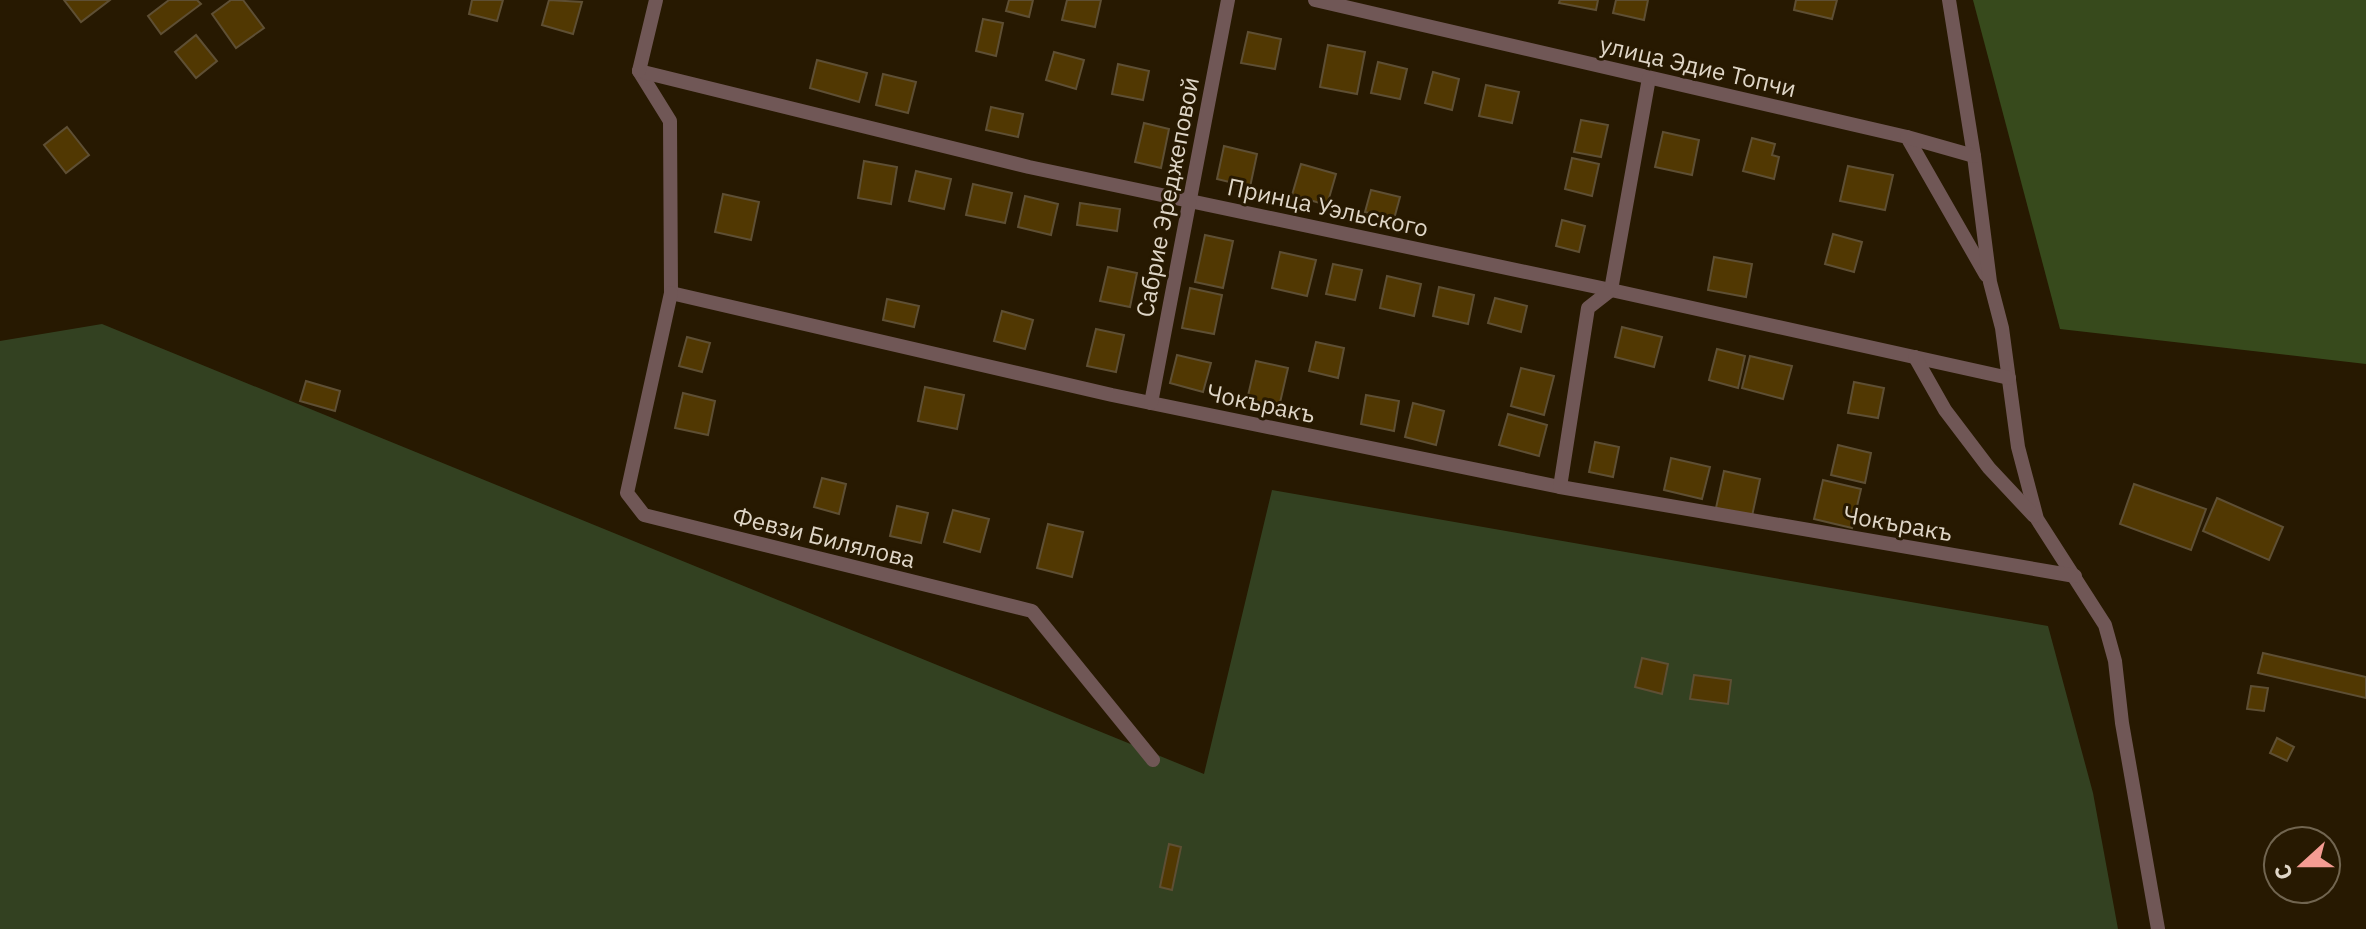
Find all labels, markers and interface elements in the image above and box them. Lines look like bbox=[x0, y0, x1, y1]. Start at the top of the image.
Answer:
street label: улица Эдие Топчи bbox=[1597, 28, 1799, 104]
street label: Сабрие Эреджеповой bbox=[1128, 74, 1206, 320]
street label: Принца Уэльского bbox=[1225, 170, 1431, 244]
street label: Чокъракъ bbox=[1204, 376, 1318, 430]
street label: Чокъракъ bbox=[1841, 498, 1955, 548]
street label: Февзи Билялова bbox=[729, 499, 919, 575]
north arrow bbox=[2262, 825, 2342, 905]
text: С bbox=[2267, 860, 2299, 884]

